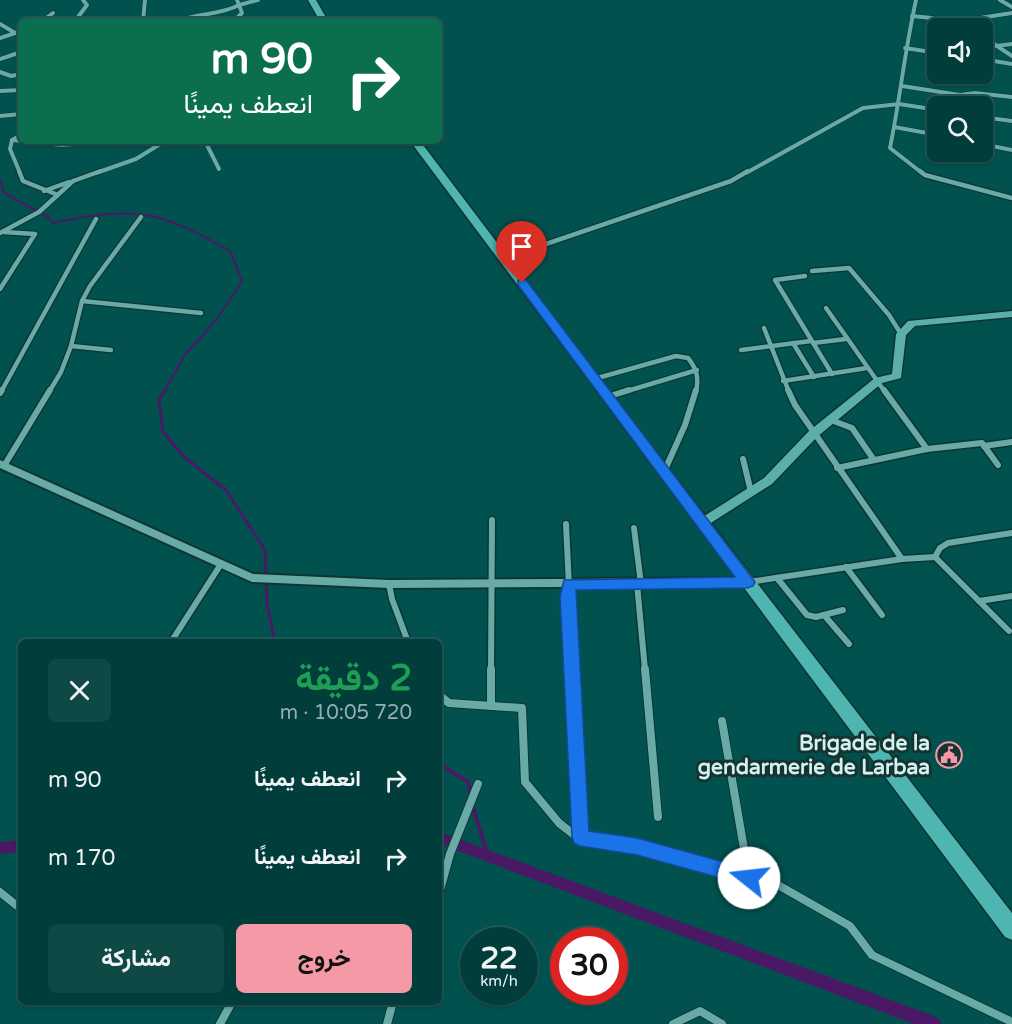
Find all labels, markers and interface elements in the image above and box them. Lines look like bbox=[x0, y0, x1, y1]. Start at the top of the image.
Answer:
map controls bbox=[927, 18, 993, 162]
button: sound bbox=[927, 18, 993, 84]
text: 90 m bbox=[211, 34, 313, 85]
icon: right bbox=[334, 42, 412, 120]
text: انعطف يمينًا bbox=[183, 88, 313, 121]
button: search bbox=[927, 96, 993, 162]
pin bbox=[496, 221, 547, 283]
icon: arrive bbox=[505, 230, 538, 263]
text: 2 دقيقة bbox=[295, 657, 412, 700]
button: close bbox=[48, 659, 111, 722]
text: 720 m · 10:05 bbox=[280, 701, 412, 725]
place label: Brigade de la gendarmerie de Larbaa bbox=[698, 731, 930, 780]
public building icon: Brigade de la gendarmerie de Larbaa bbox=[934, 740, 964, 770]
icon: right bbox=[379, 764, 412, 797]
text: انعطف يمينًا bbox=[254, 766, 361, 792]
text: 90 m bbox=[48, 767, 102, 793]
icon: right bbox=[379, 842, 412, 875]
text: انعطف يمينًا bbox=[254, 844, 361, 870]
text: 170 m bbox=[48, 845, 115, 871]
position arrow bbox=[717, 846, 781, 910]
button: مشاركة bbox=[48, 924, 224, 993]
button: خروج bbox=[236, 924, 412, 993]
speed limit sign: 30 bbox=[550, 927, 628, 1005]
text: 22 bbox=[480, 940, 518, 977]
text: km/h bbox=[480, 972, 518, 990]

